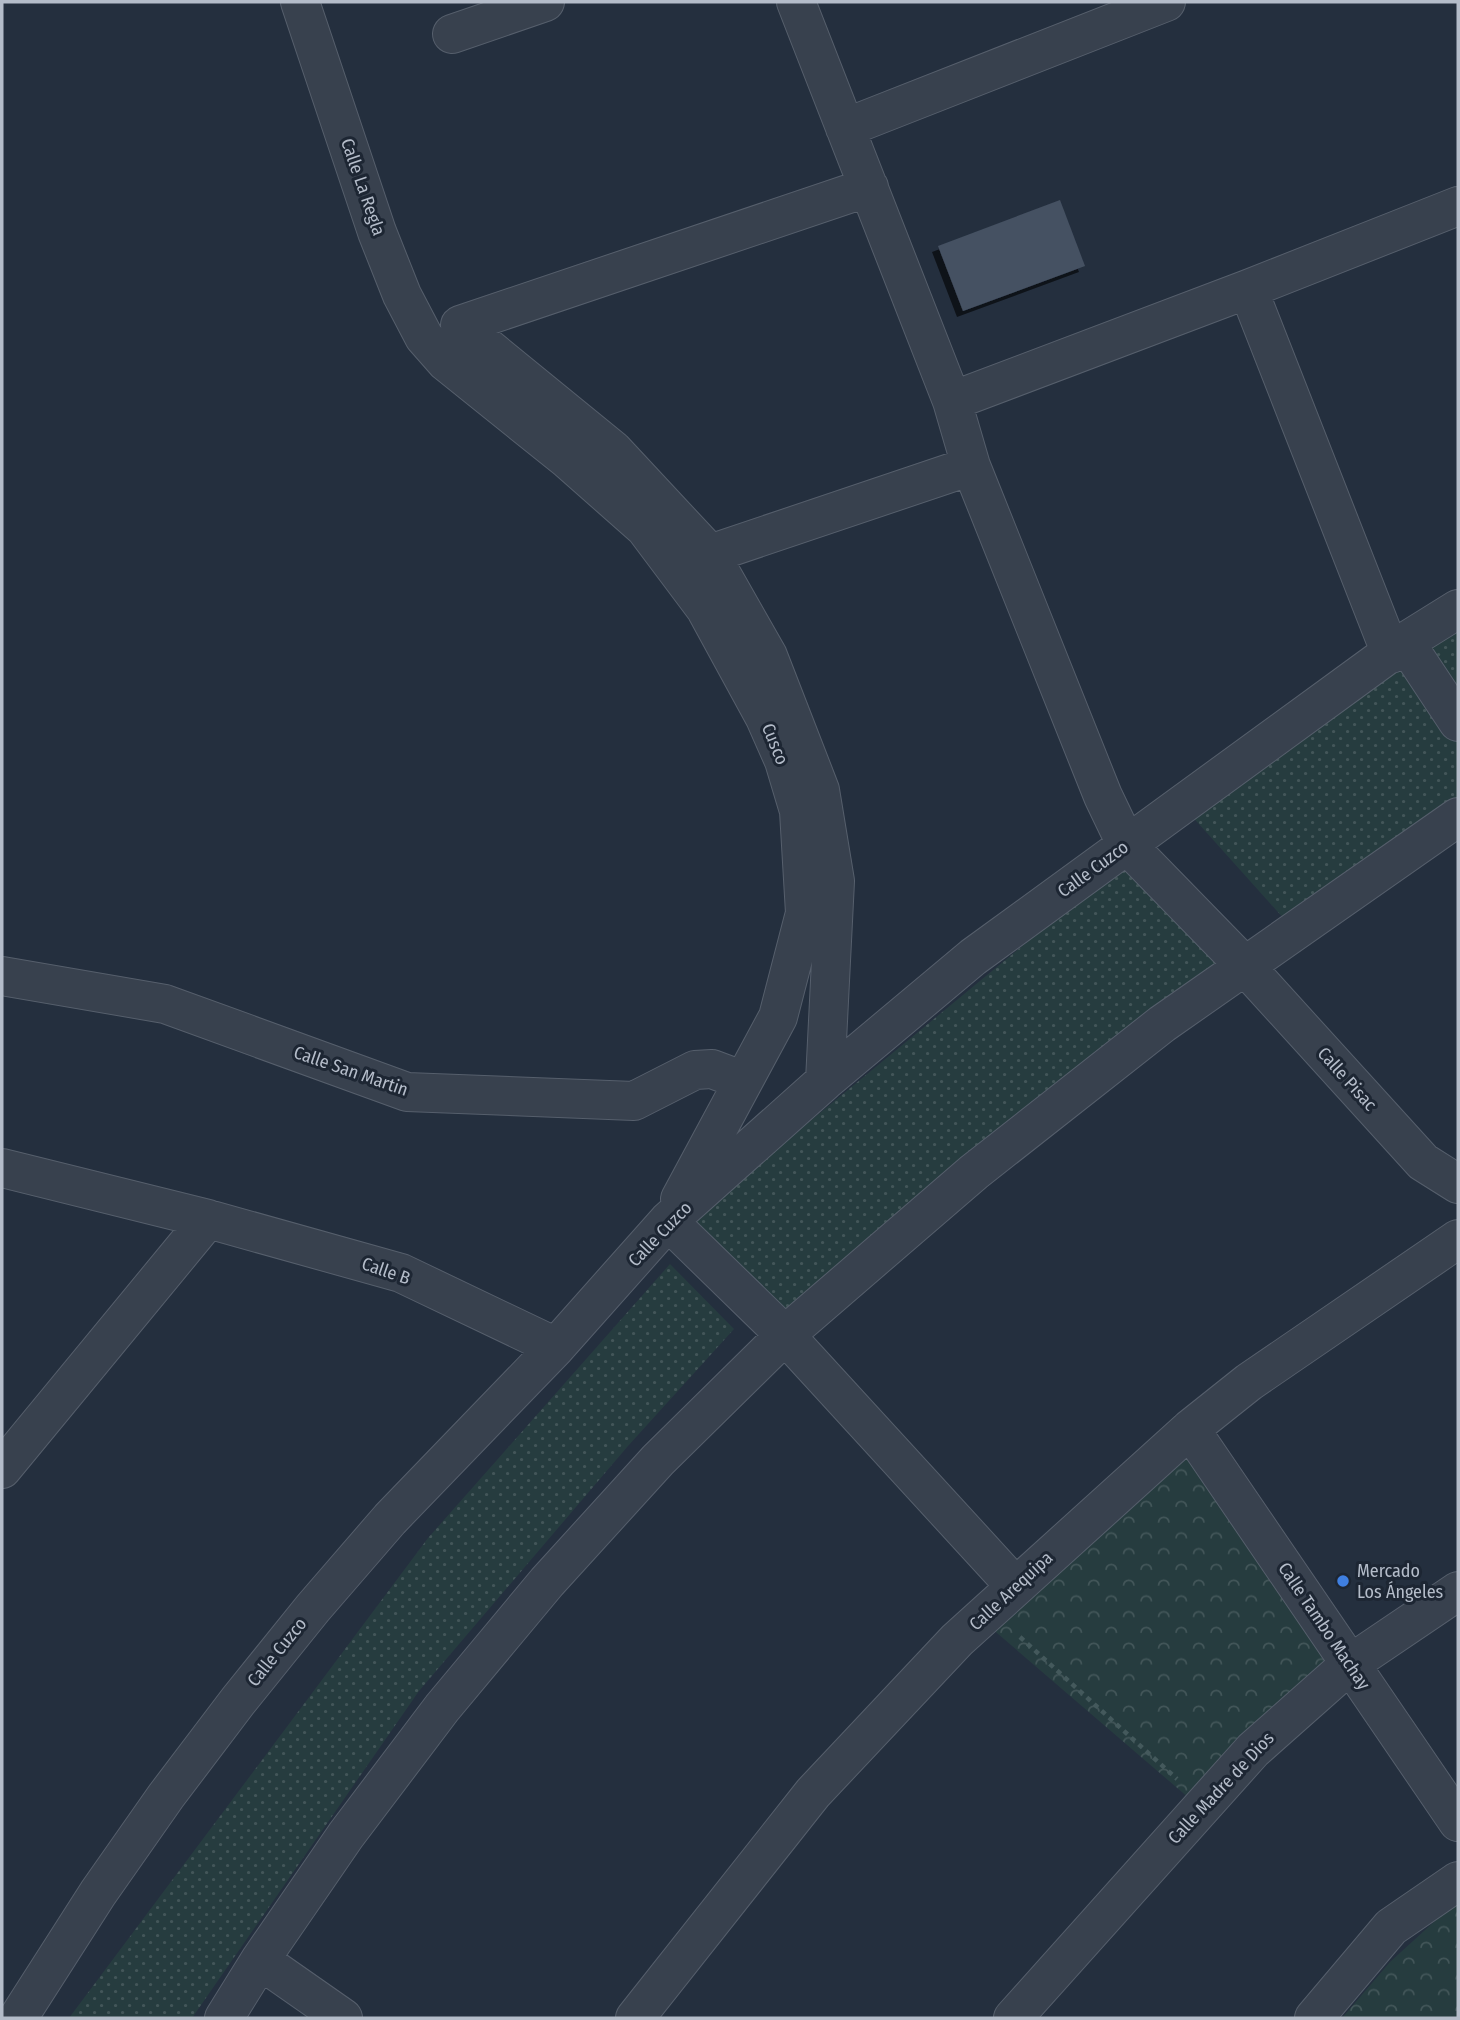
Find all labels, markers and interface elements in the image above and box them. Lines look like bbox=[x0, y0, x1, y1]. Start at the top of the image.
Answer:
street label: Calle La Regla bbox=[336, 135, 390, 239]
street label: Cusco bbox=[757, 720, 793, 768]
street label: Calle Cuzco bbox=[1053, 836, 1133, 902]
street label: Calle San Martin bbox=[291, 1041, 411, 1101]
street label: Calle Pisac bbox=[1313, 1043, 1382, 1116]
street label: Calle Cuzco bbox=[624, 1197, 696, 1271]
street label: Calle B bbox=[359, 1252, 413, 1290]
street label: Calle Arequipa bbox=[965, 1547, 1057, 1635]
street label: Calle Tambo Machay bbox=[1273, 1558, 1375, 1694]
place label: Mercado Los Ángeles bbox=[1357, 1560, 1444, 1603]
marker: Mercado Los Ángeles bbox=[1335, 1573, 1351, 1589]
street label: Calle Cuzco bbox=[243, 1613, 311, 1691]
street label: Calle Madre de Dios bbox=[1163, 1727, 1279, 1849]

